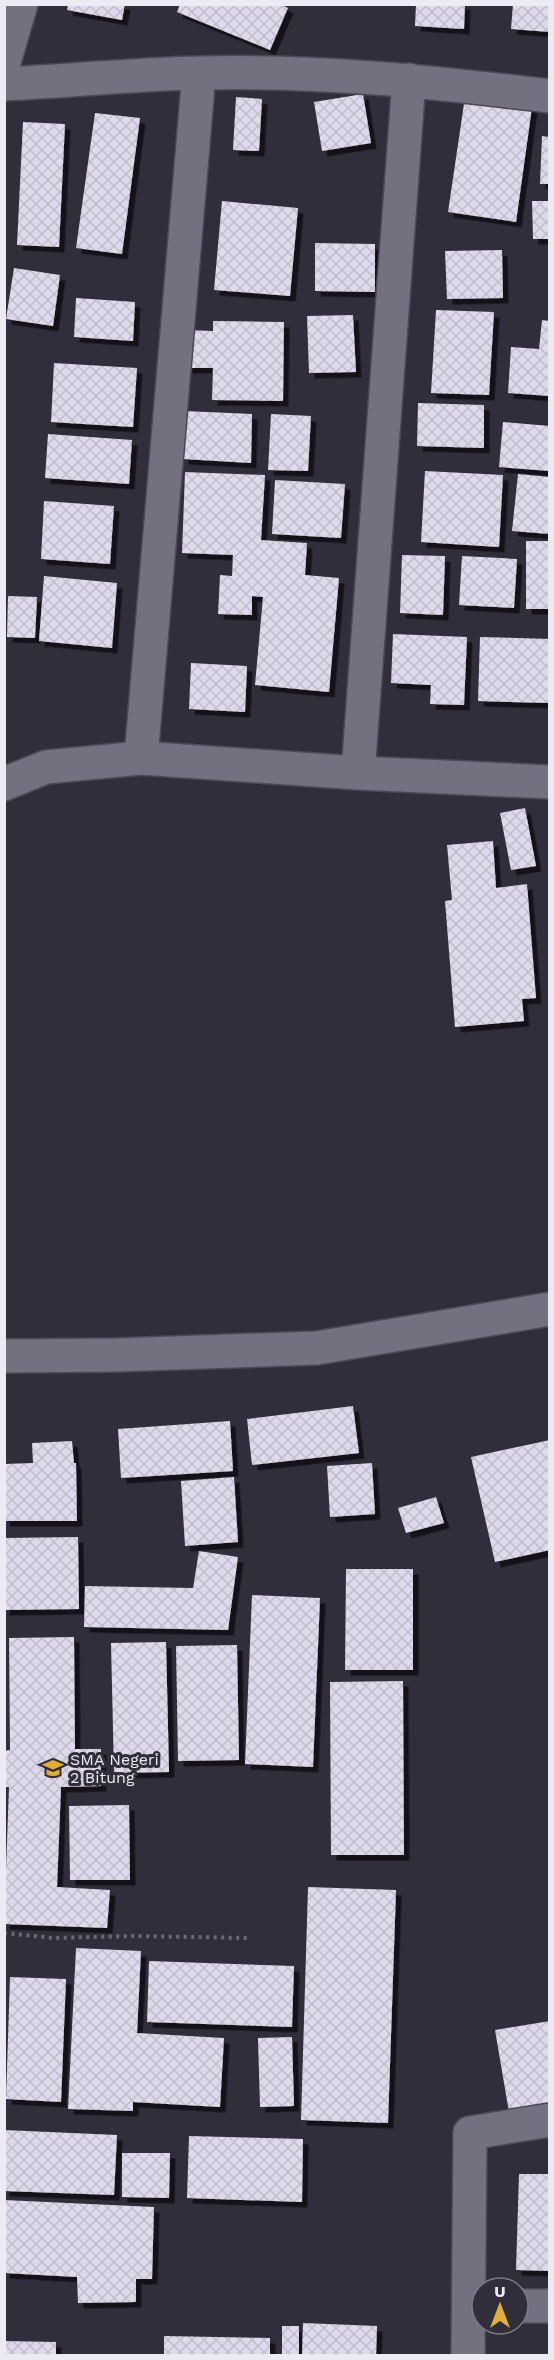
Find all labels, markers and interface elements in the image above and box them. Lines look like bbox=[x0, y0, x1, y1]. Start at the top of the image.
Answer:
place label: SMA Negeri 2 Bitung bbox=[70, 1750, 159, 1787]
school or university icon: SMA Negeri 2 Bitung bbox=[41, 1756, 65, 1780]
north arrow bbox=[470, 2276, 530, 2336]
text: U bbox=[494, 2282, 506, 2301]

